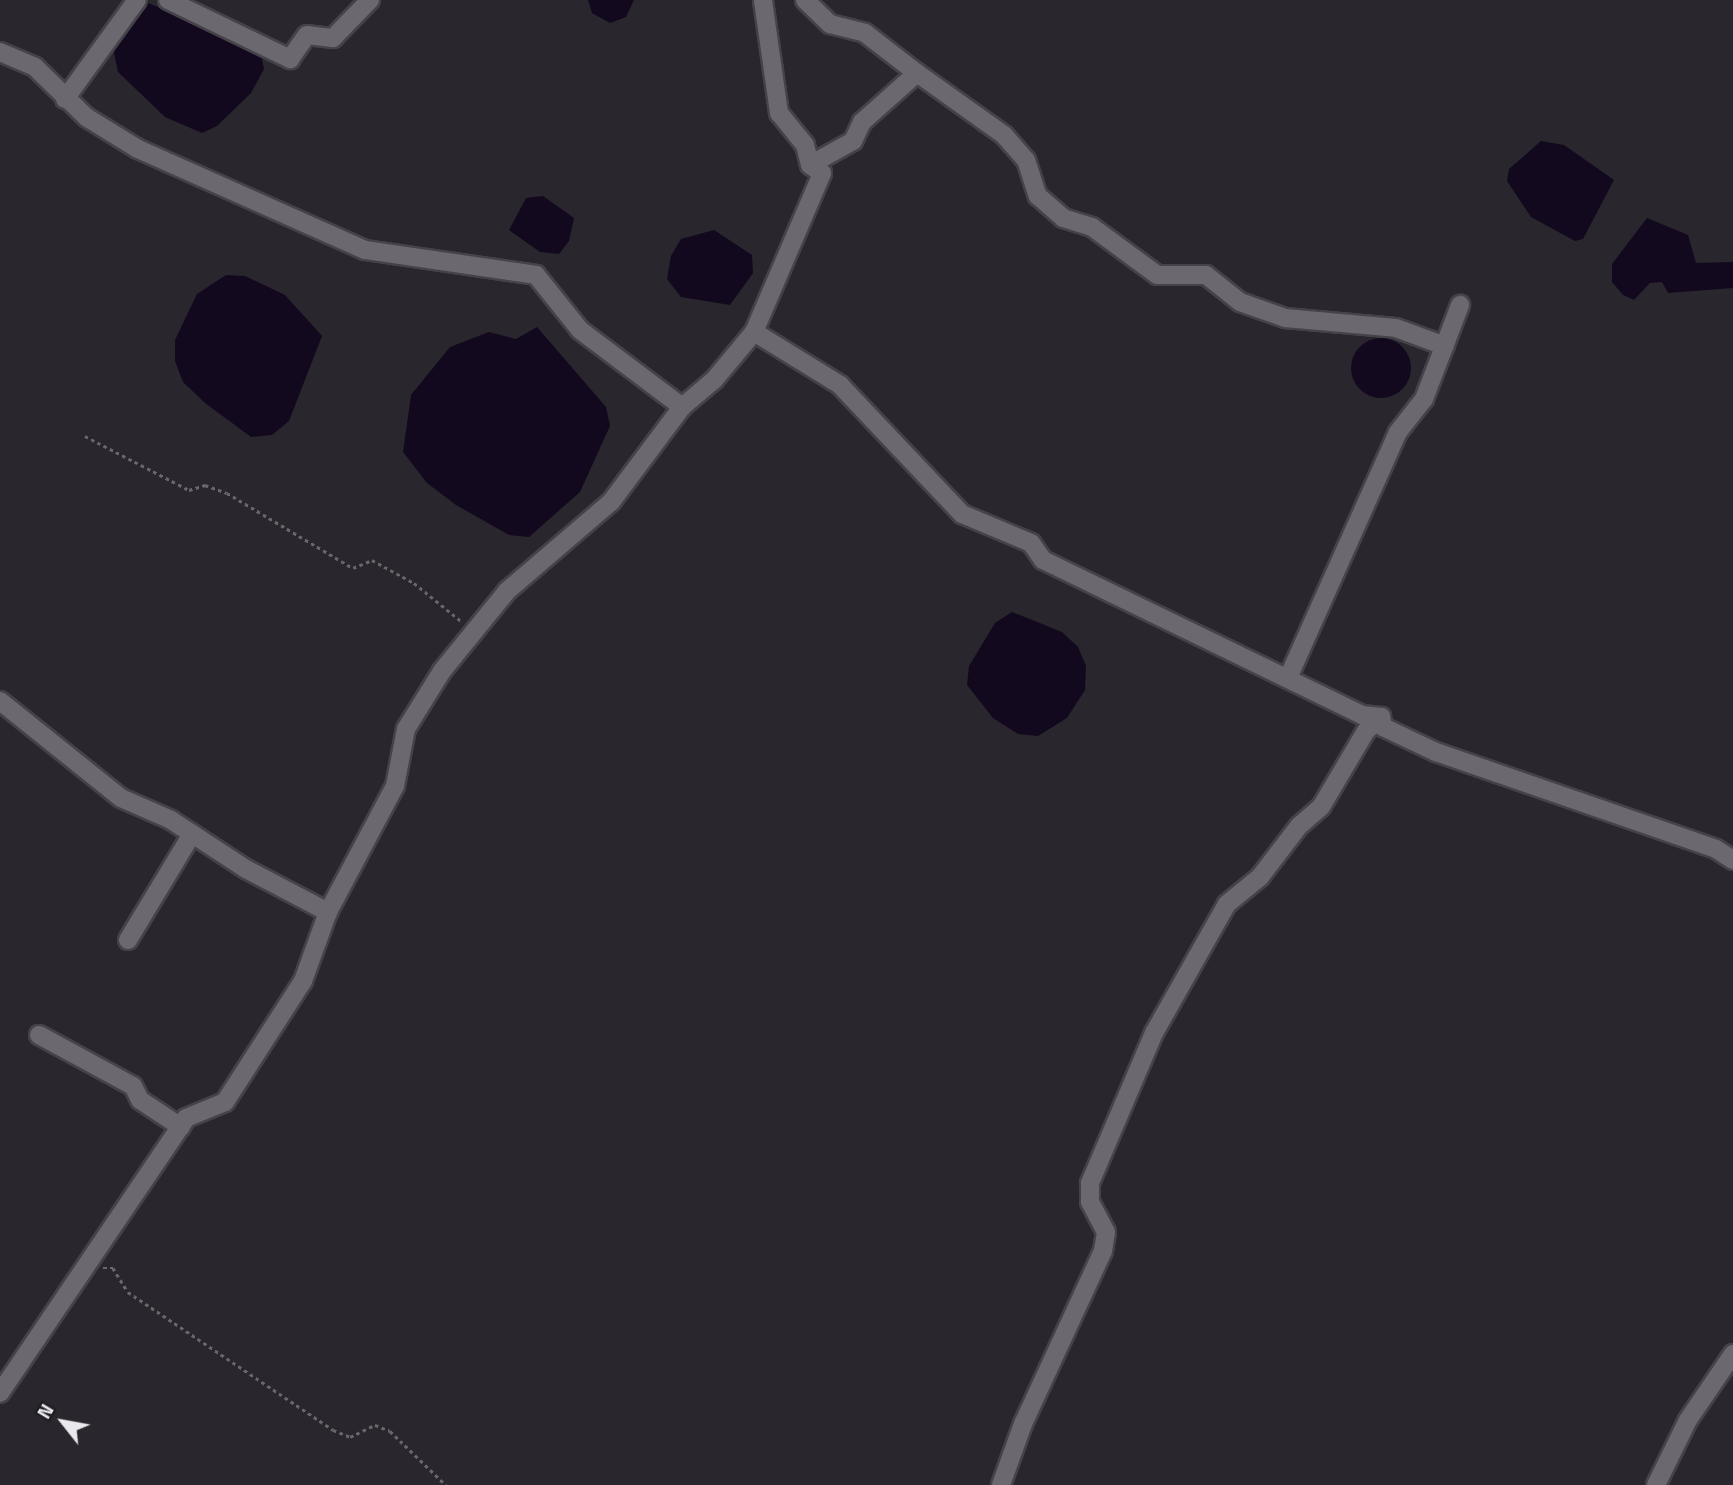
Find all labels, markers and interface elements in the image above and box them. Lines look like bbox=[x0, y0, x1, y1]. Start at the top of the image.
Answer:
north arrow bbox=[28, 1387, 98, 1457]
text: N bbox=[29, 1398, 60, 1424]

